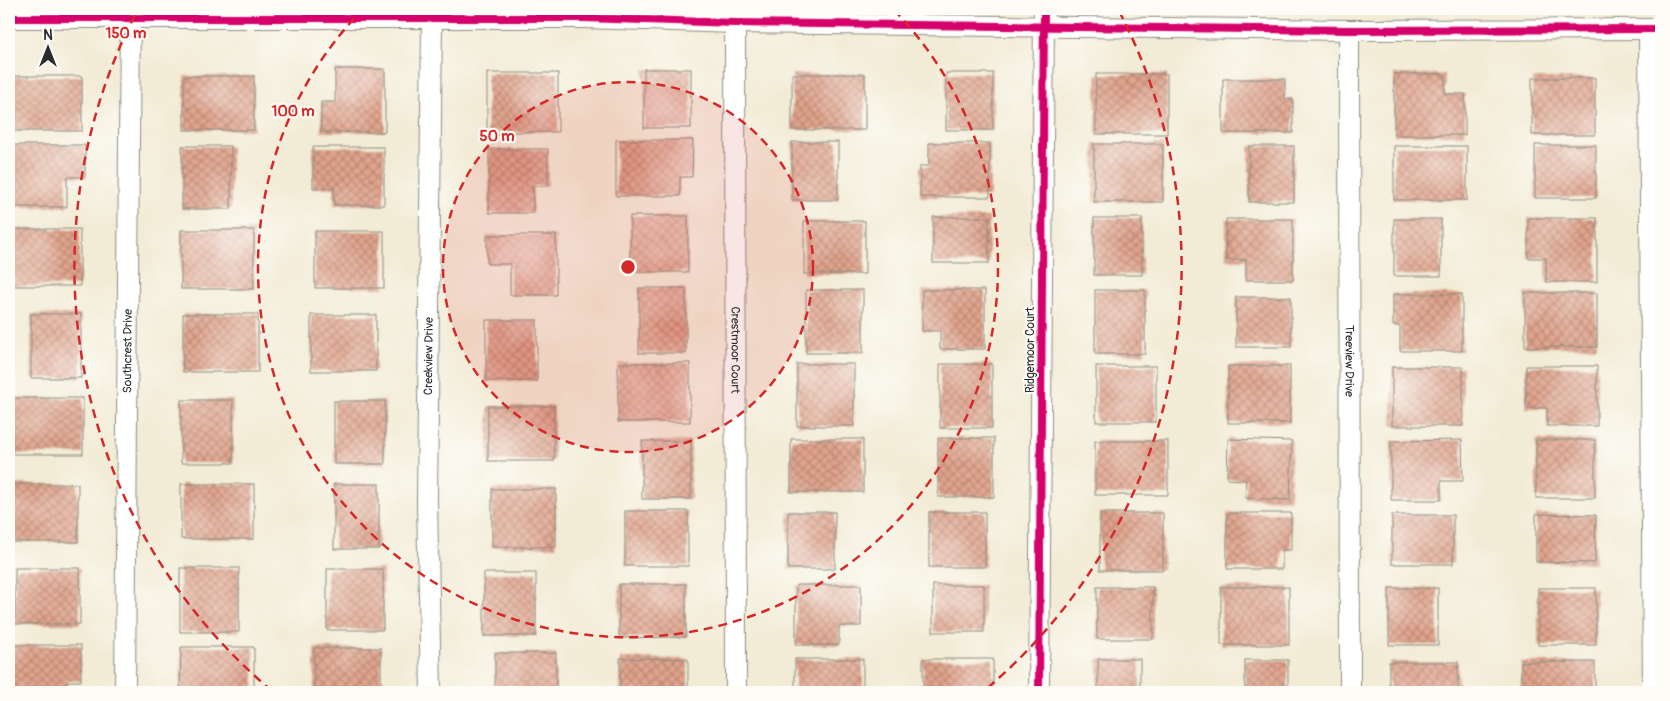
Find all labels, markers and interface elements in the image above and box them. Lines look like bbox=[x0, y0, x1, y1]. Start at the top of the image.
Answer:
north arrow bbox=[22, 22, 72, 72]
text: 150 m bbox=[106, 24, 146, 43]
text: N bbox=[43, 27, 53, 44]
text: 100 m bbox=[272, 102, 314, 121]
text: 50 m bbox=[480, 127, 514, 146]
centre of rings bbox=[619, 258, 637, 276]
street label: Crestmoor Court bbox=[728, 306, 743, 394]
street label: Ridgemoor Court bbox=[1023, 307, 1038, 393]
street label: Southcrest Drive bbox=[120, 309, 135, 393]
street label: Creekview Drive bbox=[421, 317, 436, 395]
street label: Treeview Drive bbox=[1342, 325, 1357, 397]

